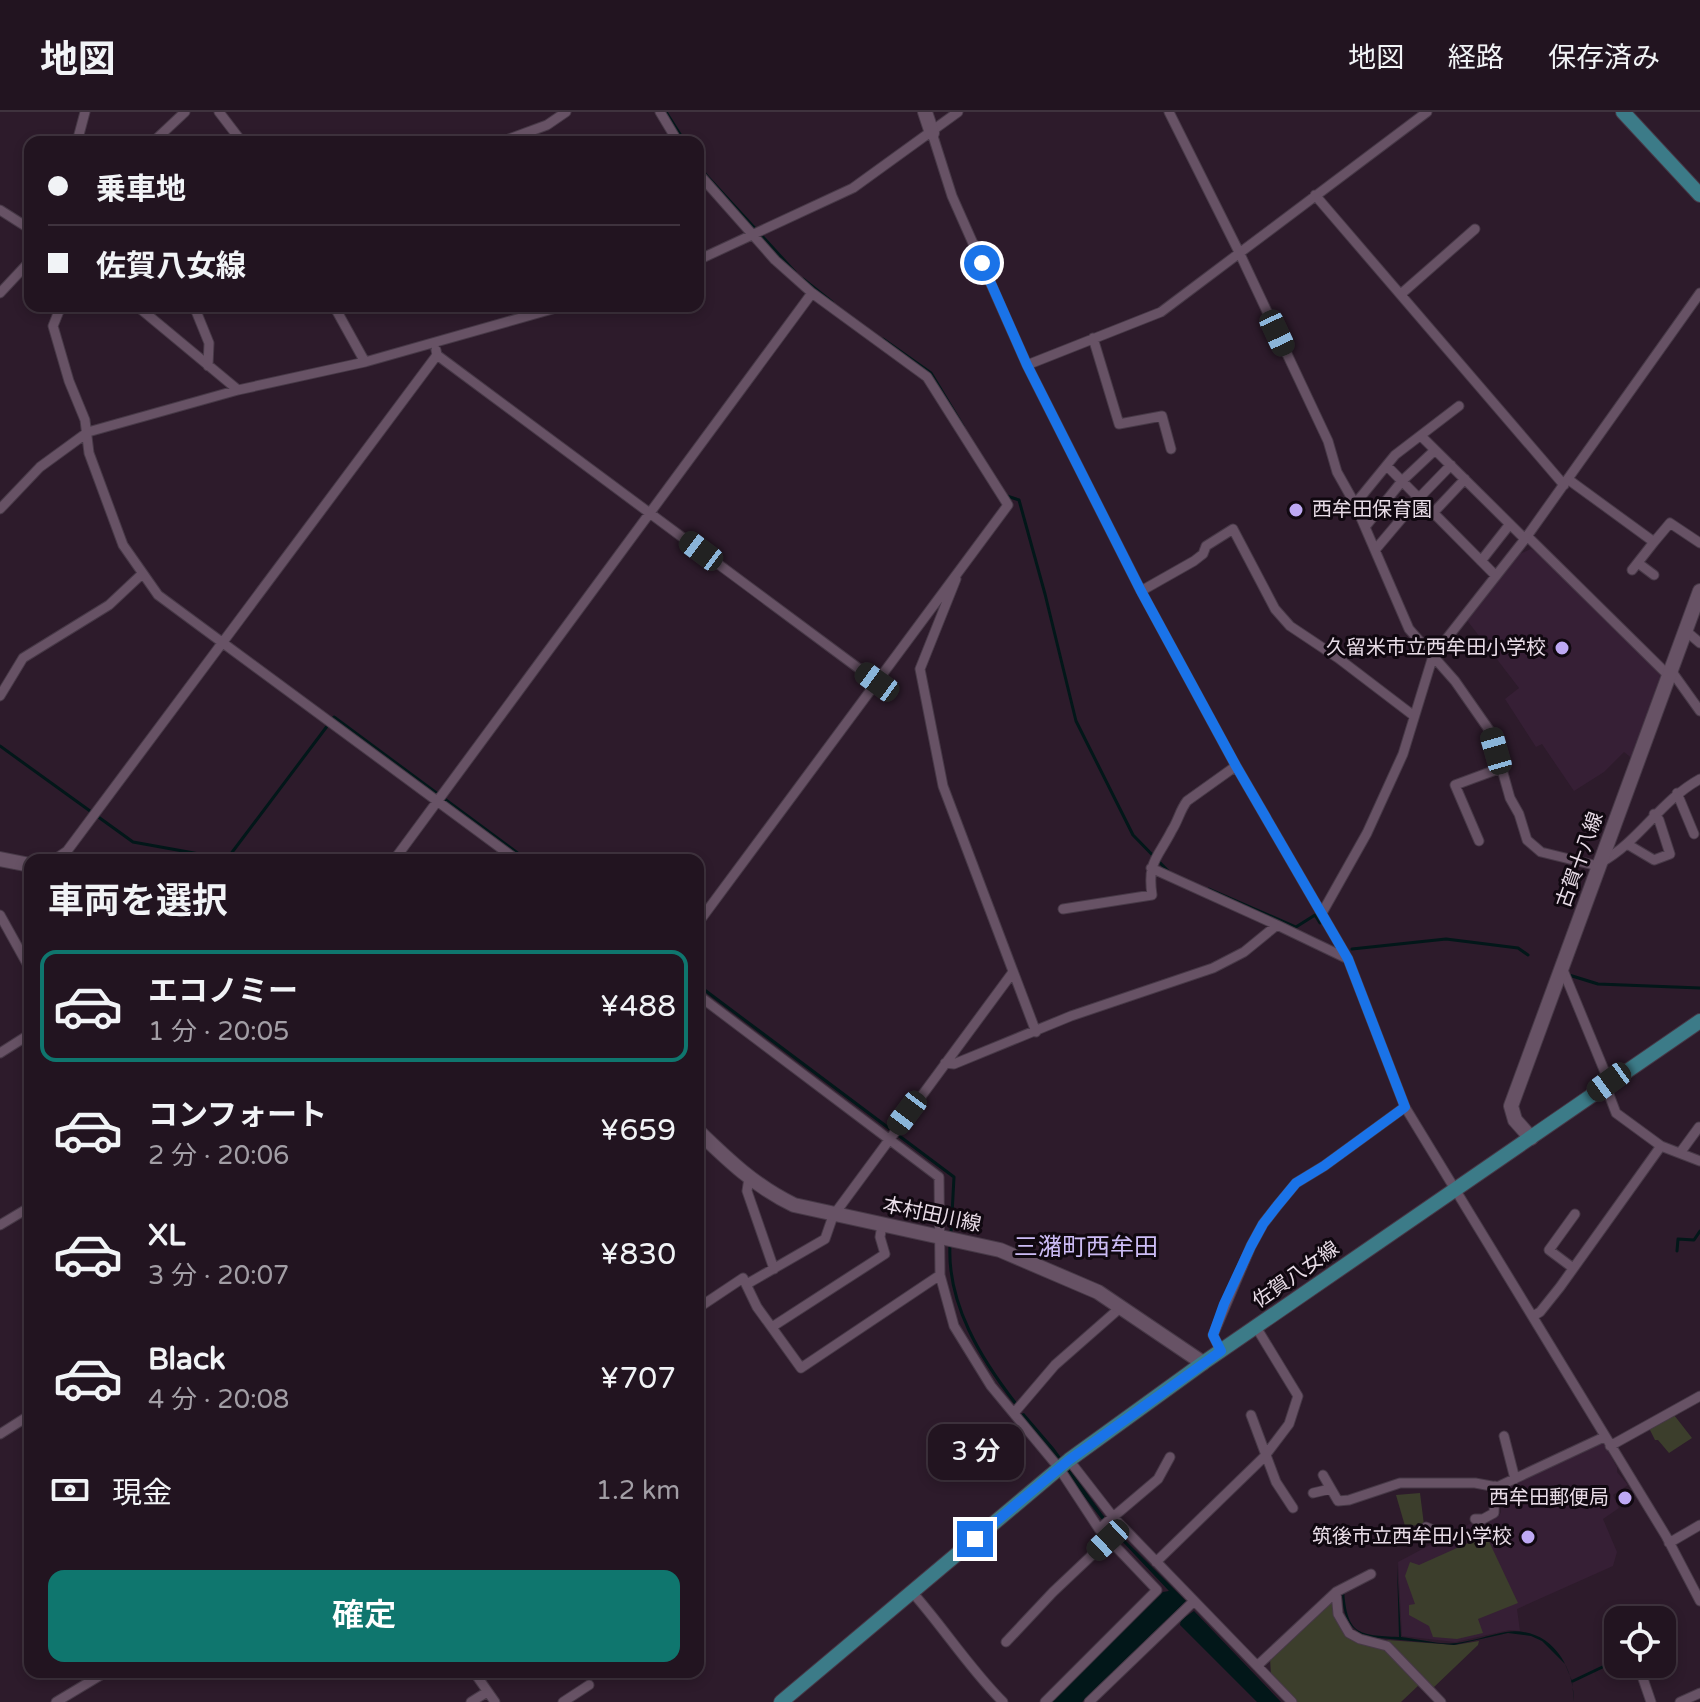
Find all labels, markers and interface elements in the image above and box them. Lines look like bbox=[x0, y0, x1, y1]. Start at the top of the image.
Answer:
text: 地図 bbox=[40, 37, 116, 83]
text: 地図 bbox=[1348, 41, 1404, 75]
text: 経路 bbox=[1448, 41, 1504, 75]
text: 保存済み bbox=[1548, 41, 1660, 75]
text: 乗車地 bbox=[96, 171, 186, 208]
route start bbox=[964, 245, 1000, 281]
text: 佐賀八女線 bbox=[96, 248, 246, 285]
car bbox=[1256, 306, 1298, 360]
place label: 西牟田保育園 bbox=[1312, 498, 1432, 522]
marker: 西牟田保育園 bbox=[1287, 501, 1305, 519]
car bbox=[675, 527, 727, 575]
place label: 久留米市立西牟田小学校 bbox=[1326, 636, 1546, 660]
marker: 久留米市立西牟田小学校 bbox=[1553, 639, 1571, 657]
car bbox=[851, 658, 903, 706]
car bbox=[1478, 725, 1514, 777]
street label: 古賀十八線 bbox=[1552, 809, 1608, 911]
text: 車両を選択 bbox=[48, 880, 228, 923]
icon: car bbox=[52, 970, 124, 1042]
text: エコノミー bbox=[148, 973, 298, 1010]
text: ¥488 bbox=[600, 988, 676, 1025]
text: 1 分 · 20:05 bbox=[148, 1016, 289, 1047]
car bbox=[1583, 1058, 1635, 1106]
car bbox=[883, 1087, 931, 1139]
icon: car bbox=[52, 1094, 124, 1166]
text: コンフォート bbox=[148, 1097, 327, 1134]
text: ¥659 bbox=[600, 1112, 676, 1149]
text: 2 分 · 20:06 bbox=[148, 1140, 289, 1171]
street label: 本村田川線 bbox=[881, 1193, 983, 1237]
text: XL bbox=[148, 1217, 185, 1254]
icon: car bbox=[52, 1218, 124, 1290]
district label: 三潴町西牟田 bbox=[1014, 1233, 1158, 1262]
text: ¥830 bbox=[600, 1236, 676, 1273]
street label: 佐賀八女線 bbox=[1248, 1236, 1344, 1314]
text: 3 分 · 20:07 bbox=[148, 1260, 289, 1291]
text: Black bbox=[148, 1341, 225, 1378]
icon: car bbox=[52, 1342, 124, 1414]
text: ¥707 bbox=[600, 1360, 676, 1397]
text: 4 分 · 20:08 bbox=[148, 1384, 289, 1415]
callout: 3 分 bbox=[927, 1423, 1023, 1479]
text: 3 分 bbox=[951, 1436, 1001, 1467]
icon: cash bbox=[48, 1468, 92, 1512]
text: 現金 bbox=[112, 1475, 172, 1512]
text: 1.2 km bbox=[596, 1475, 680, 1506]
place label: 西牟田郵便局 bbox=[1489, 1486, 1609, 1510]
marker: 西牟田郵便局 bbox=[1616, 1489, 1634, 1507]
car bbox=[1082, 1515, 1134, 1565]
route end bbox=[957, 1521, 993, 1557]
place label: 筑後市立西牟田小学校 bbox=[1312, 1525, 1512, 1549]
marker: 筑後市立西牟田小学校 bbox=[1519, 1528, 1537, 1546]
button: 確定 bbox=[48, 1570, 680, 1662]
map controls bbox=[1604, 1606, 1676, 1678]
button: locate bbox=[1604, 1606, 1676, 1678]

